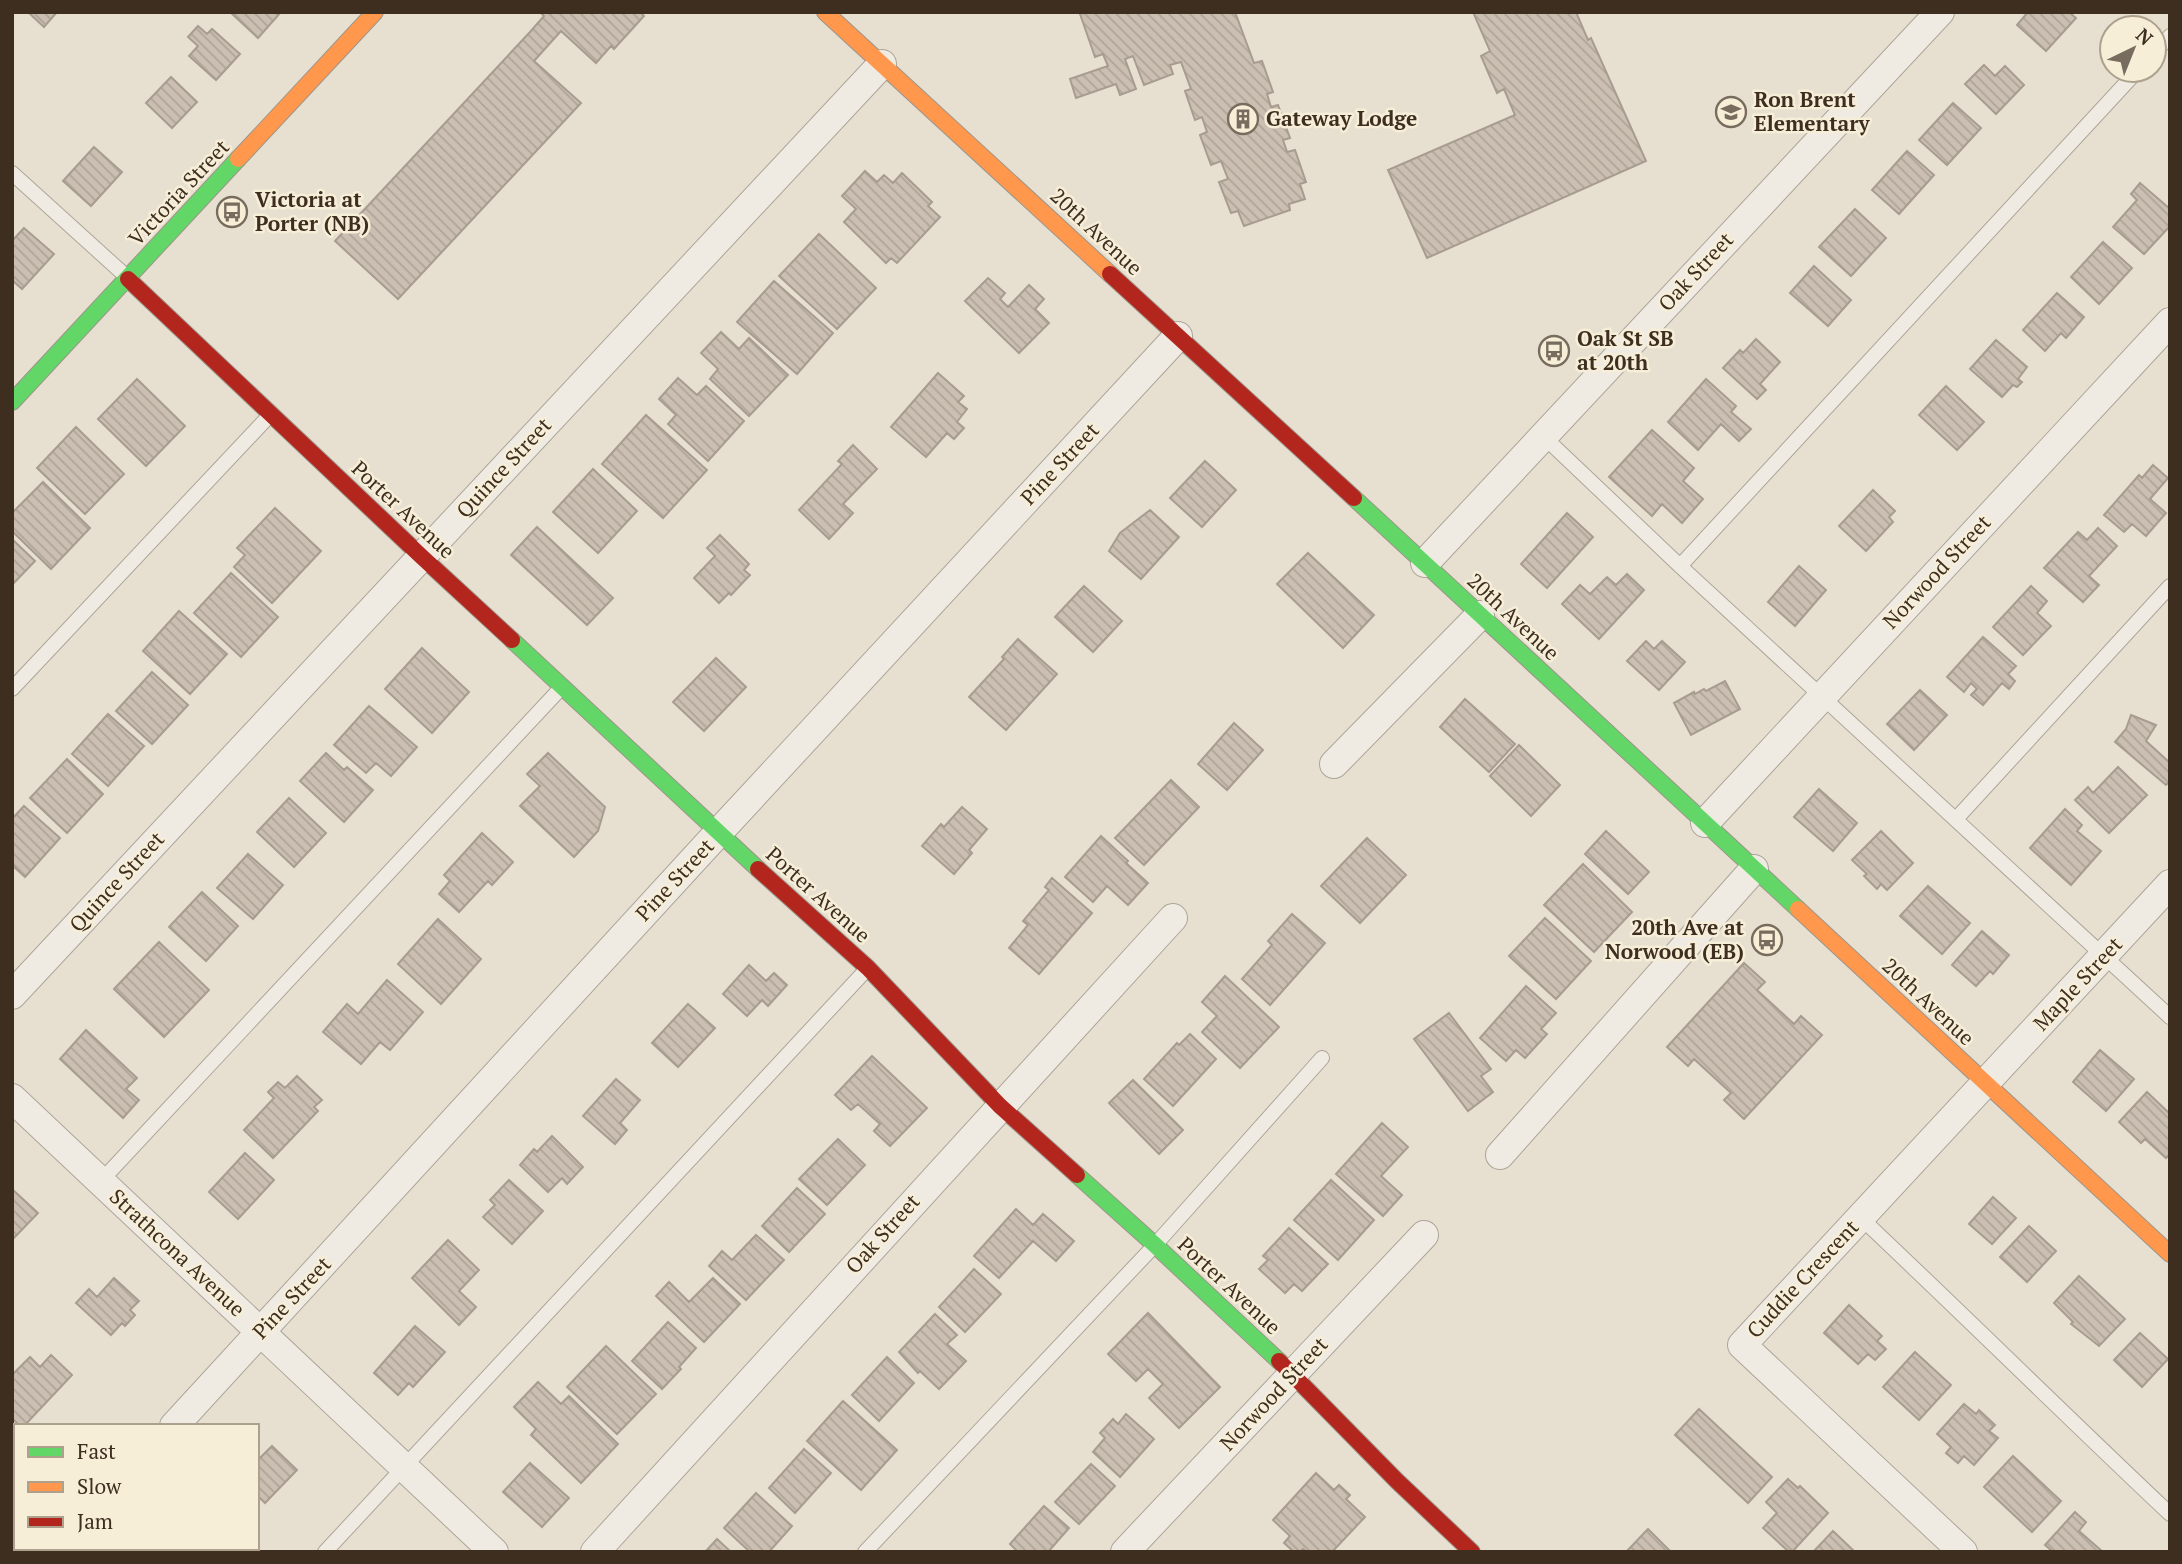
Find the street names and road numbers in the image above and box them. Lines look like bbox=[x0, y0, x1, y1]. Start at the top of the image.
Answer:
street label: Victoria Street bbox=[122, 133, 235, 252]
street label: 20th Avenue bbox=[1045, 181, 1149, 281]
street label: Oak Street bbox=[1652, 226, 1739, 317]
street label: Quince Street bbox=[450, 411, 557, 523]
street label: Pine Street bbox=[1014, 416, 1105, 511]
street label: Porter Avenue bbox=[346, 454, 461, 564]
street label: Norwood Street bbox=[1876, 508, 1997, 634]
street label: 20th Avenue bbox=[1462, 566, 1566, 666]
street label: Quince Street bbox=[63, 825, 170, 937]
street label: Pine Street bbox=[629, 832, 720, 927]
street label: Porter Avenue bbox=[760, 840, 877, 949]
street label: Maple Street bbox=[2027, 930, 2128, 1036]
street label: 20th Avenue bbox=[1877, 951, 1981, 1051]
street label: Strathcona Avenue bbox=[104, 1182, 251, 1322]
street label: Oak Street bbox=[839, 1187, 926, 1279]
street label: Cuddie Crescent bbox=[1740, 1213, 1865, 1344]
street label: Porter Avenue bbox=[1172, 1230, 1287, 1340]
street label: Pine Street bbox=[246, 1250, 337, 1345]
street label: Norwood Street bbox=[1213, 1330, 1334, 1456]

